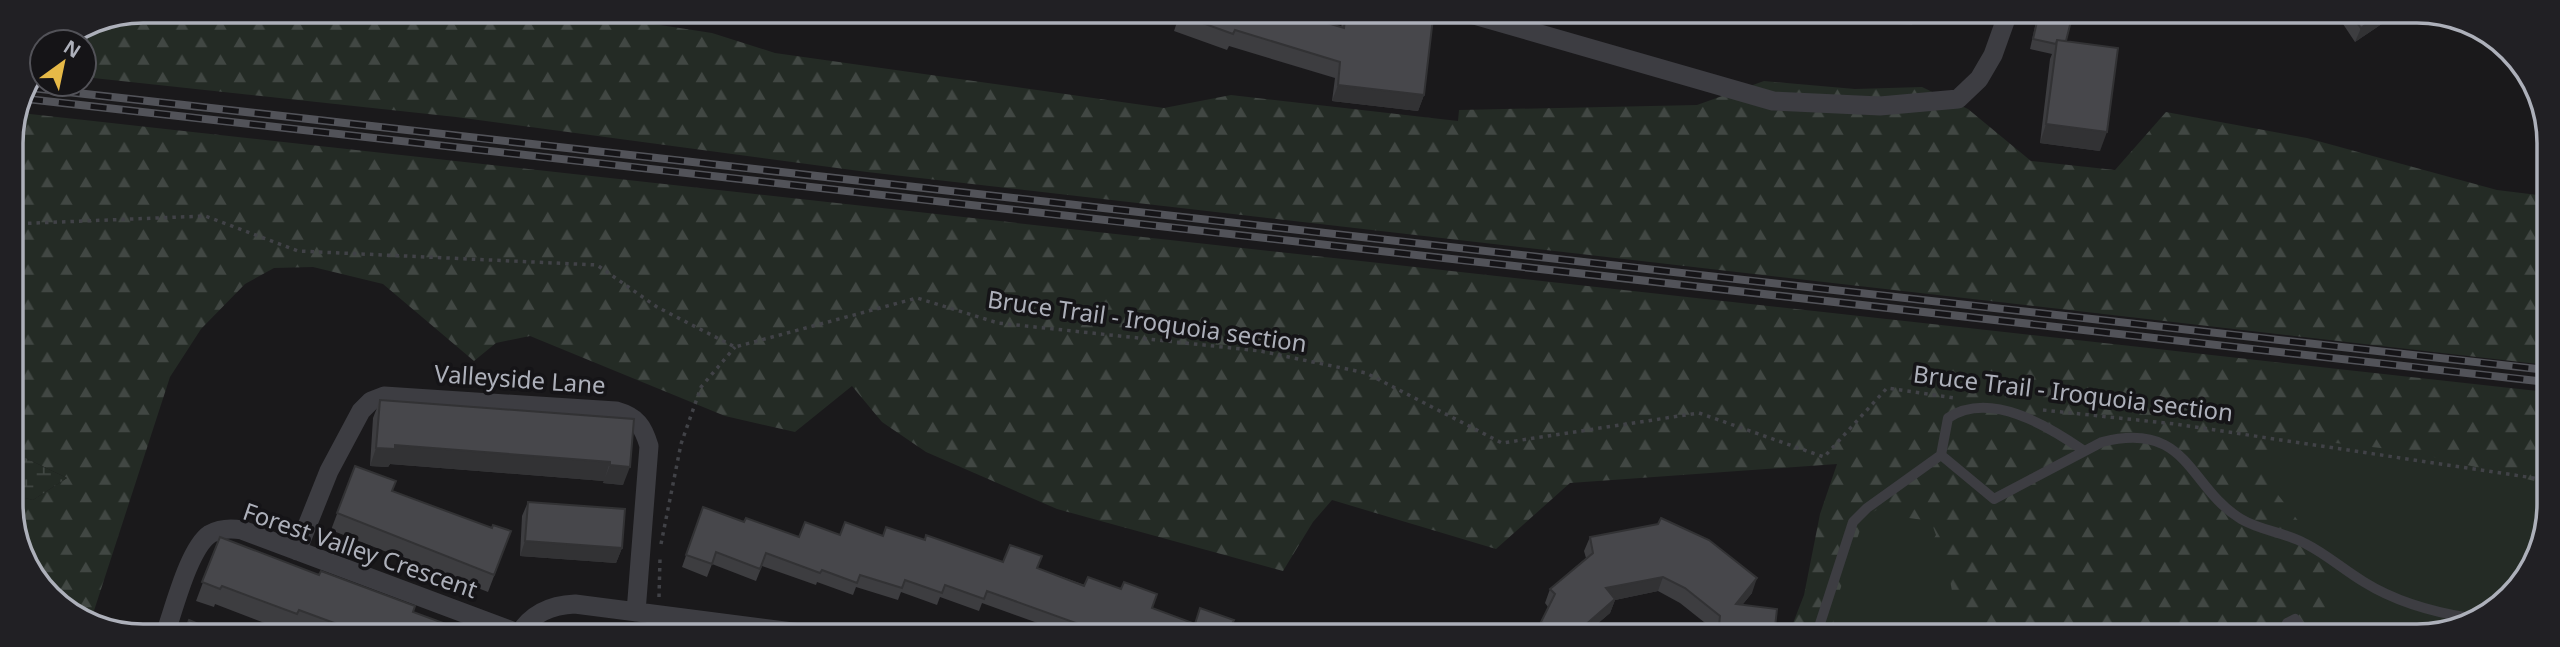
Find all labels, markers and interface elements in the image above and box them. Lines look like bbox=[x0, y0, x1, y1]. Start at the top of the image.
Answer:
north arrow bbox=[28, 28, 98, 98]
text: N bbox=[59, 34, 86, 64]
street label: Bruce Trail - Iroquoia section bbox=[985, 282, 1309, 359]
street label: Valleyside Lane bbox=[433, 356, 607, 401]
street label: Bruce Trail - Iroquoia section bbox=[1911, 357, 2235, 429]
street label: Forest Valley Crescent bbox=[239, 494, 482, 605]

